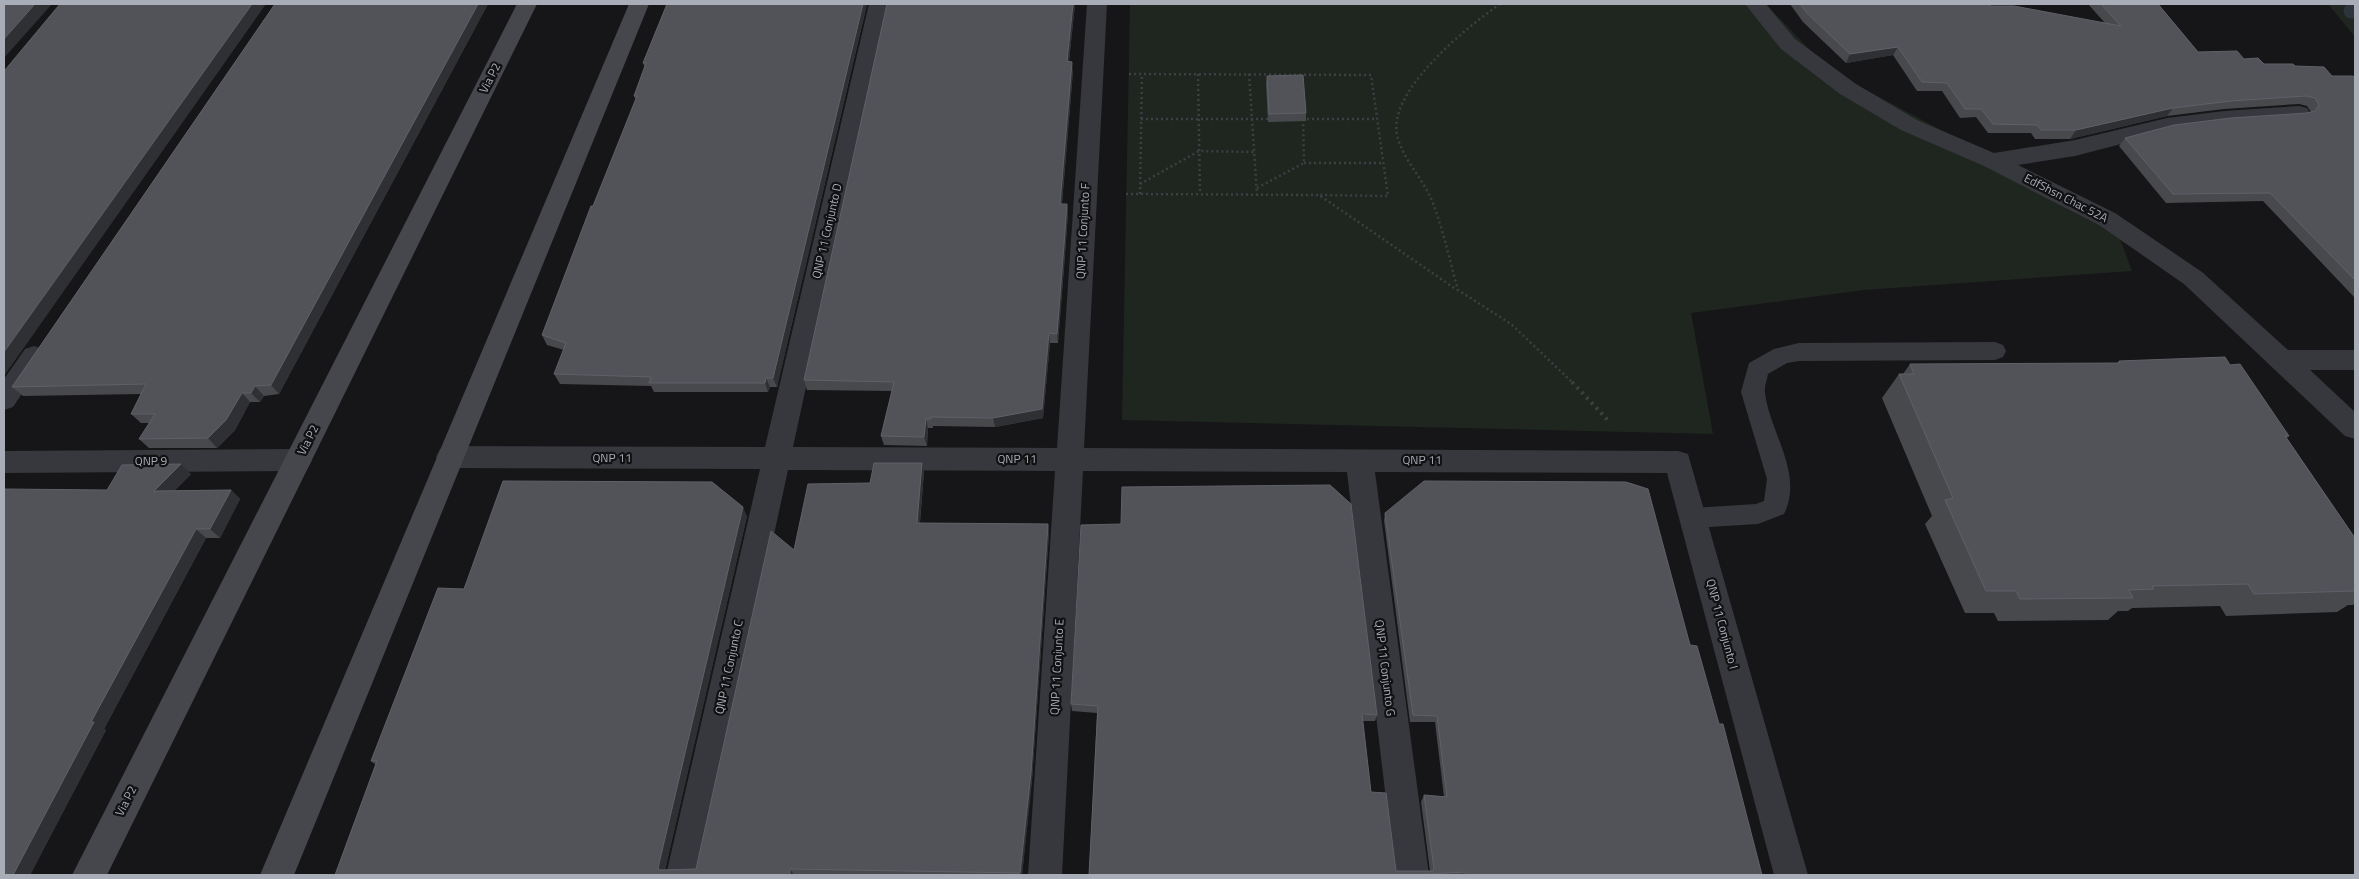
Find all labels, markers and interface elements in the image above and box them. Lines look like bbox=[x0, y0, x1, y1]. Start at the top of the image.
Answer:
street label: Via P2 bbox=[474, 59, 505, 96]
street label: EdfShsn Chac 52A bbox=[2021, 168, 2111, 227]
street label: QNP 11 Conjunto D bbox=[806, 181, 847, 280]
street label: QNP 11 Conjunto F bbox=[1071, 183, 1094, 279]
street label: Via P2 bbox=[292, 421, 323, 458]
street label: QNP 11 bbox=[592, 448, 632, 467]
street label: QNP 11 bbox=[997, 449, 1037, 468]
street label: QNP 11 bbox=[1402, 450, 1442, 469]
street label: QNP 9 bbox=[135, 451, 168, 470]
street label: QNP 11 Conjunto I bbox=[1701, 577, 1744, 671]
street label: QNP 11 Conjunto C bbox=[709, 617, 748, 716]
street label: QNP 11 Conjunto E bbox=[1044, 618, 1069, 716]
street label: QNP 11 Conjunto G bbox=[1370, 619, 1401, 717]
street label: Via P2 bbox=[110, 782, 141, 819]

